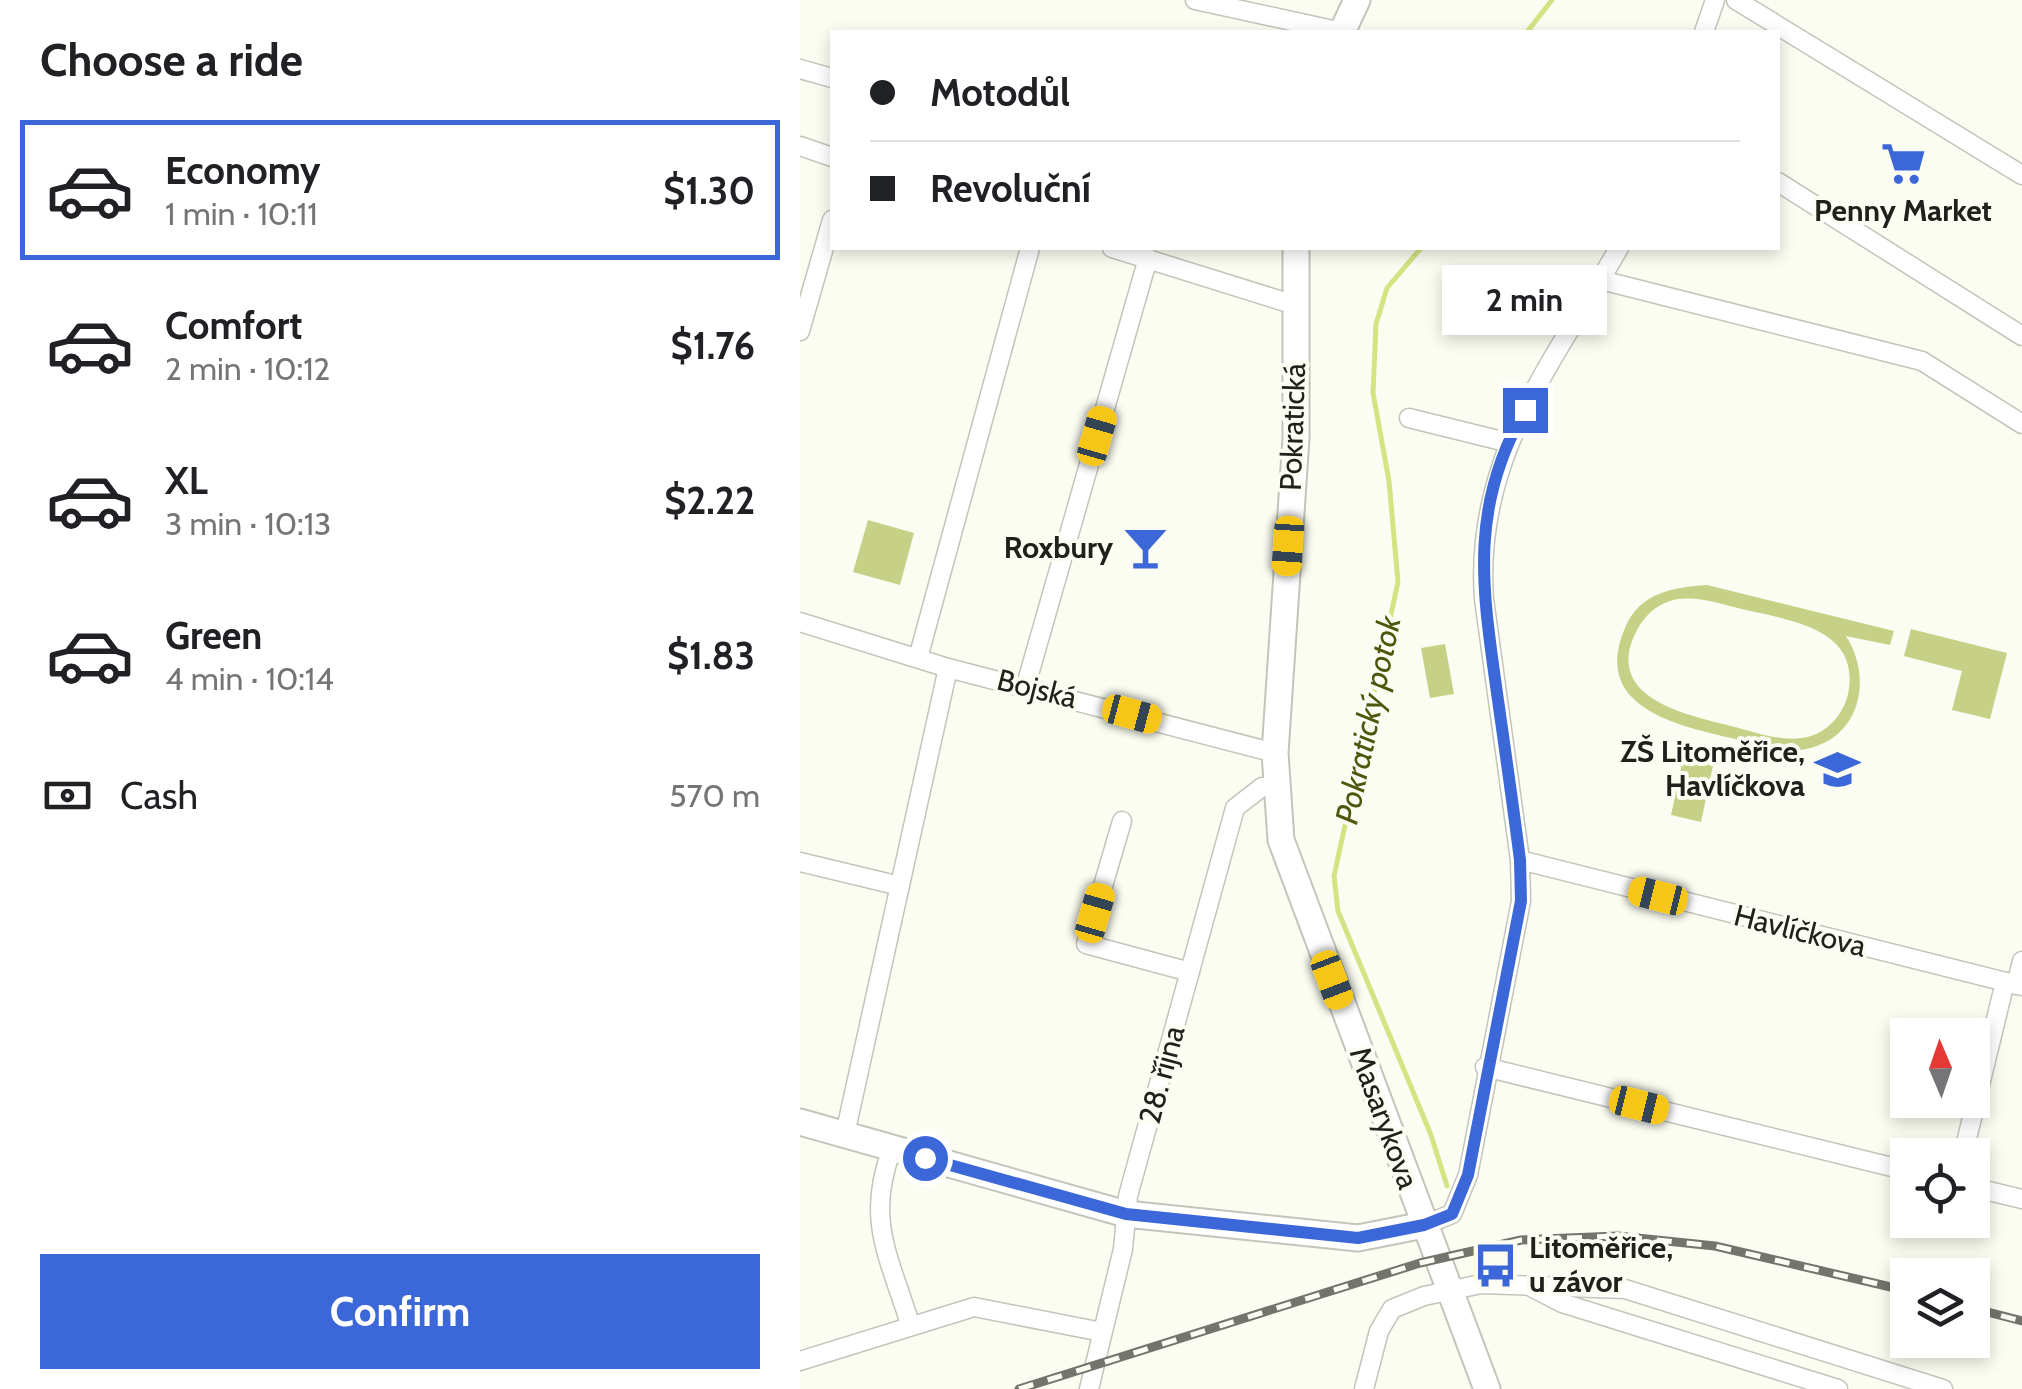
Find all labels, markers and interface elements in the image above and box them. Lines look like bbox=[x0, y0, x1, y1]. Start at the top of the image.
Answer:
text: Choose a ride bbox=[40, 33, 303, 87]
text: Motodůl bbox=[930, 69, 1070, 116]
supermarket icon: Penny Market bbox=[1879, 140, 1927, 188]
icon: car bbox=[45, 145, 135, 235]
text: Economy bbox=[165, 147, 320, 194]
text: Revoluční bbox=[930, 165, 1091, 212]
text: $1.30 bbox=[663, 167, 755, 214]
place label: Penny Market bbox=[1814, 192, 1992, 229]
text: 1 min · 10:11 bbox=[165, 194, 318, 233]
callout: 2 min bbox=[1442, 265, 1608, 335]
text: 2 min bbox=[1486, 280, 1563, 319]
icon: car bbox=[45, 300, 135, 390]
text: Comfort bbox=[165, 302, 302, 349]
text: $1.76 bbox=[671, 322, 755, 369]
text: 2 min · 10:12 bbox=[165, 349, 330, 388]
street label: Pokratická bbox=[1272, 362, 1313, 492]
route end bbox=[1503, 388, 1548, 433]
car bbox=[1074, 403, 1120, 469]
icon: car bbox=[45, 455, 135, 545]
text: XL bbox=[165, 457, 208, 504]
text: $2.22 bbox=[664, 477, 755, 524]
text: 3 min · 10:13 bbox=[165, 504, 331, 543]
car bbox=[1271, 515, 1305, 577]
bar icon: Roxbury bbox=[1122, 524, 1170, 572]
place label: Roxbury bbox=[1004, 529, 1114, 566]
icon: car bbox=[45, 610, 135, 700]
water label: Pokratický potok bbox=[1326, 611, 1409, 827]
text: Green bbox=[165, 612, 262, 659]
text: $1.83 bbox=[667, 632, 755, 679]
text: 4 min · 10:14 bbox=[165, 659, 334, 698]
street label: Bojská bbox=[993, 661, 1081, 716]
car bbox=[1099, 692, 1165, 736]
place label: ZŠ Litoměřice, Havlíčkova bbox=[1620, 733, 1805, 804]
school or university icon: ZŠ Litoměřice, Havlíčkova bbox=[1814, 745, 1862, 793]
icon: cash bbox=[40, 768, 95, 823]
text: Cash bbox=[120, 772, 198, 819]
text: 570 m bbox=[669, 776, 760, 815]
car bbox=[1625, 874, 1691, 918]
car bbox=[1072, 880, 1118, 946]
street label: Havlíčkova bbox=[1730, 896, 1870, 965]
car bbox=[1307, 947, 1357, 1013]
north arrow bbox=[1890, 1018, 1990, 1118]
map controls bbox=[1890, 1018, 1990, 1358]
street label: 28. října bbox=[1131, 1021, 1193, 1128]
street label: Masarykova bbox=[1342, 1042, 1427, 1194]
car bbox=[1606, 1083, 1672, 1127]
route start bbox=[903, 1136, 948, 1181]
button: locate bbox=[1890, 1138, 1990, 1238]
place label: Litoměřice, u závor bbox=[1529, 1229, 1673, 1300]
bus stop icon: Litoměřice, u závor bbox=[1472, 1241, 1520, 1289]
button: Confirm bbox=[40, 1254, 760, 1369]
button: layers bbox=[1890, 1258, 1990, 1358]

